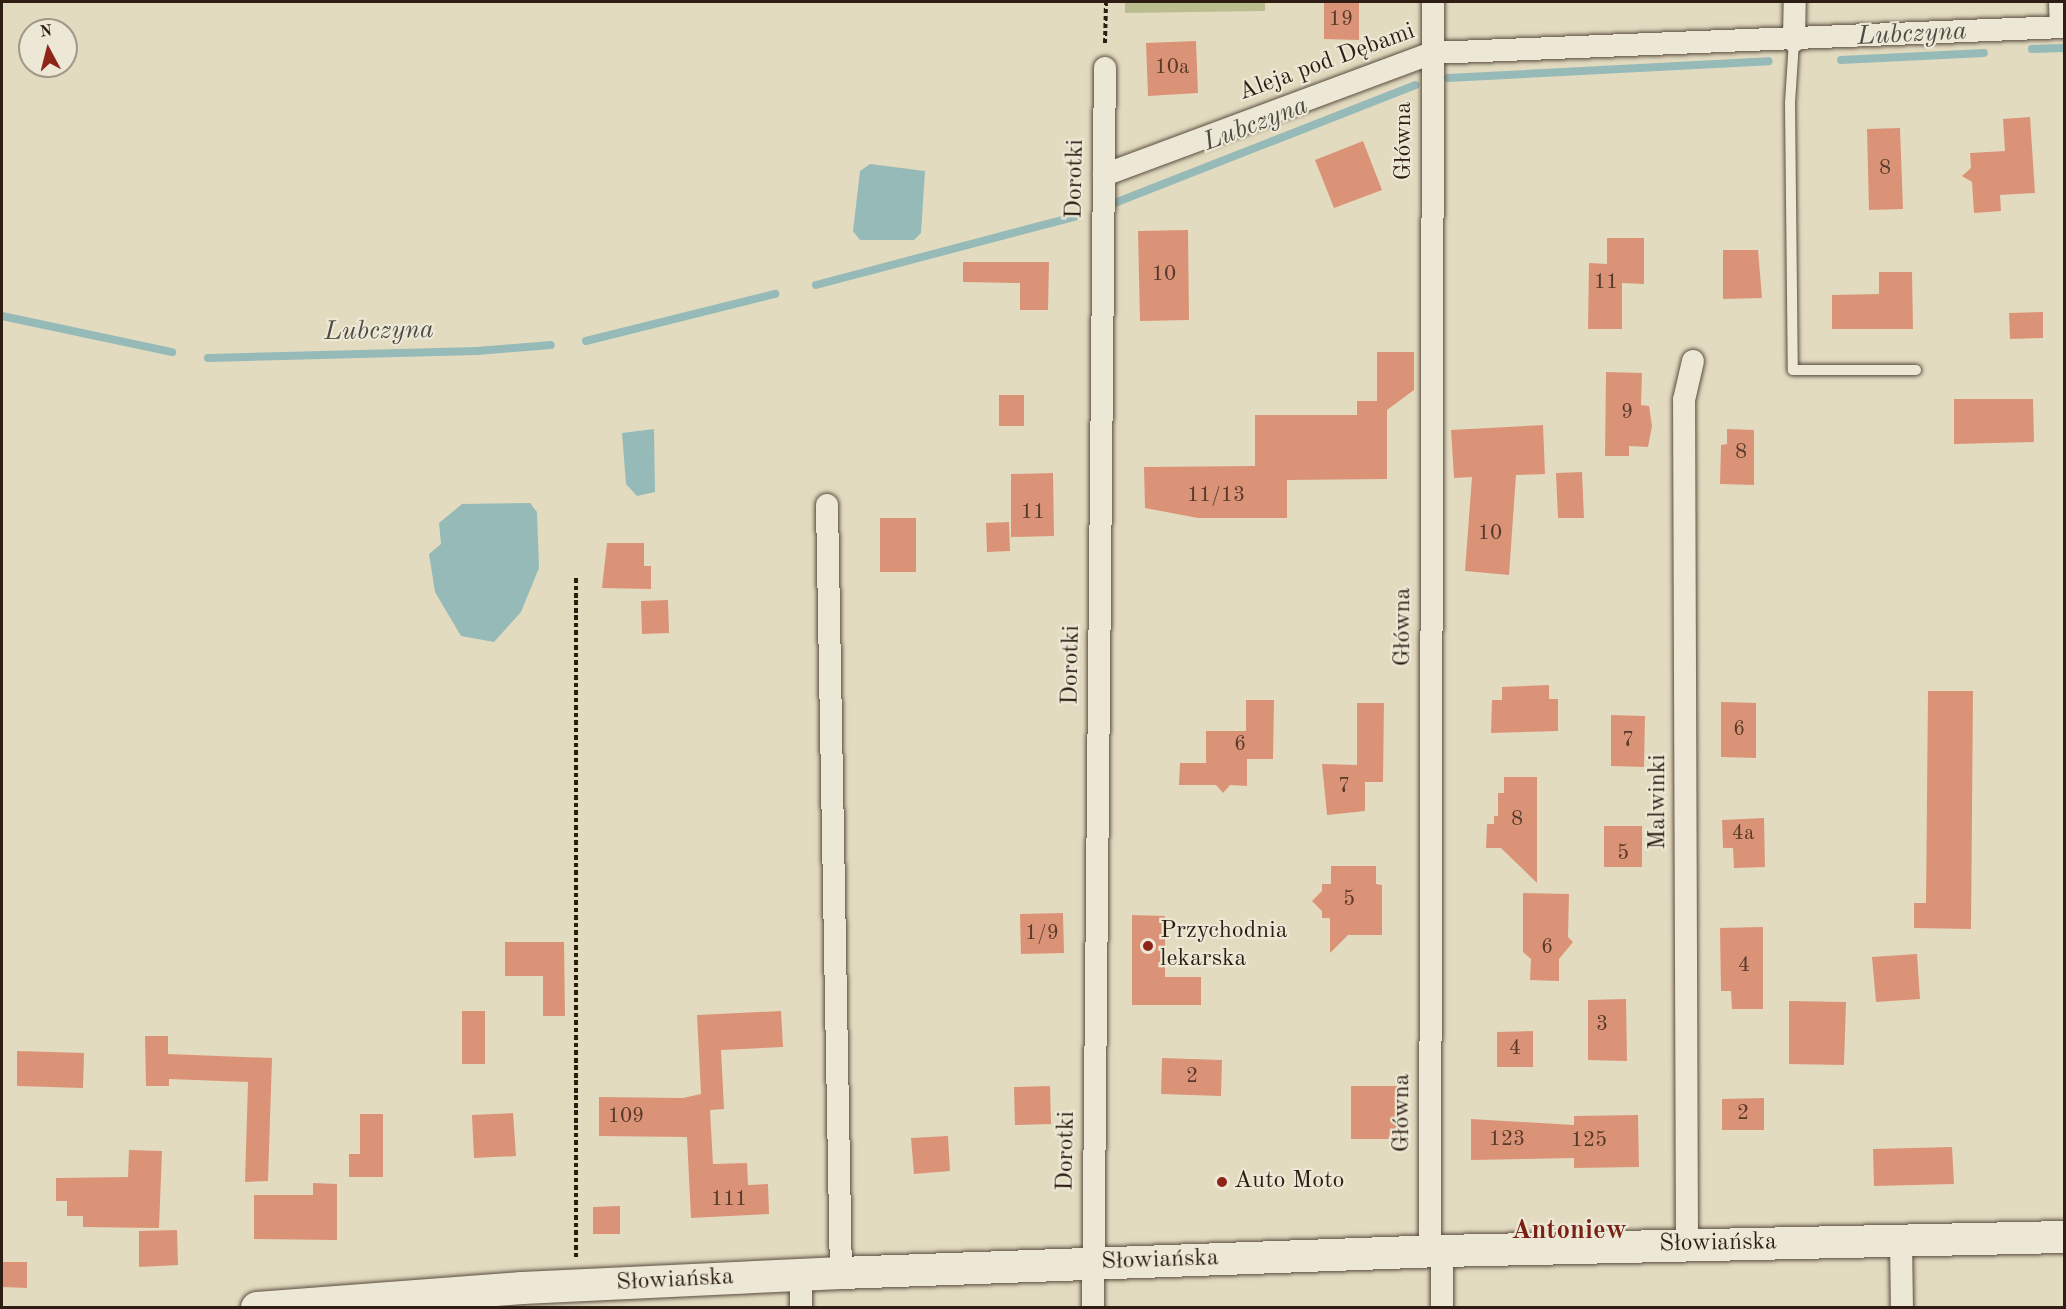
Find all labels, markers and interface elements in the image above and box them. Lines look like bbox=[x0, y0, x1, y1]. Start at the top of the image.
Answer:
house number: 19 bbox=[1329, 7, 1353, 33]
water label: Lubczyna bbox=[1856, 17, 1968, 53]
north arrow bbox=[18, 18, 78, 78]
street label: Aleja pod Dębami bbox=[1235, 18, 1419, 108]
text: N bbox=[39, 23, 53, 41]
house number: 10a bbox=[1155, 55, 1189, 81]
water label: Lubczyna bbox=[1199, 91, 1313, 159]
street label: Główna bbox=[1391, 102, 1419, 180]
street label: Dorotki bbox=[1061, 139, 1091, 219]
house number: 8 bbox=[1879, 156, 1891, 182]
house number: 10 bbox=[1152, 262, 1176, 288]
house number: 11 bbox=[1594, 270, 1618, 296]
water label: Lubczyna bbox=[324, 315, 434, 349]
house number: 9 bbox=[1621, 400, 1633, 426]
house number: 8 bbox=[1735, 440, 1747, 466]
house number: 11/13 bbox=[1187, 483, 1245, 509]
house number: 11 bbox=[1021, 500, 1045, 526]
house number: 10 bbox=[1478, 521, 1502, 547]
street label: Główna bbox=[1390, 588, 1418, 666]
street label: Dorotki bbox=[1057, 625, 1087, 705]
house number: 6 bbox=[1733, 717, 1745, 743]
house number: 7 bbox=[1622, 728, 1634, 754]
house number: 6 bbox=[1234, 732, 1246, 758]
street label: Malwinki bbox=[1645, 754, 1673, 850]
house number: 7 bbox=[1338, 774, 1350, 800]
house number: 8 bbox=[1511, 807, 1523, 833]
house number: 4a bbox=[1732, 821, 1754, 847]
house number: 5 bbox=[1617, 841, 1629, 867]
house number: 5 bbox=[1343, 887, 1355, 913]
place label: Przychodnia lekarska bbox=[1160, 918, 1288, 974]
house number: 1/9 bbox=[1025, 921, 1059, 947]
house number: 6 bbox=[1541, 935, 1553, 961]
marker: Przychodnia lekarska bbox=[1141, 939, 1155, 953]
house number: 4 bbox=[1738, 953, 1750, 979]
house number: 3 bbox=[1596, 1012, 1608, 1038]
house number: 4 bbox=[1509, 1036, 1521, 1062]
house number: 2 bbox=[1186, 1064, 1198, 1090]
street label: Główna bbox=[1389, 1074, 1417, 1152]
house number: 2 bbox=[1737, 1101, 1749, 1127]
house number: 109 bbox=[608, 1104, 644, 1130]
street label: Dorotki bbox=[1052, 1111, 1082, 1191]
house number: 123 bbox=[1489, 1127, 1525, 1153]
house number: 125 bbox=[1571, 1128, 1607, 1154]
place label: Auto Moto bbox=[1234, 1168, 1344, 1196]
marker: Auto Moto bbox=[1215, 1175, 1229, 1189]
house number: 111 bbox=[711, 1187, 747, 1213]
district label: Antoniew bbox=[1511, 1215, 1627, 1247]
street label: Słowiańska bbox=[1659, 1229, 1777, 1259]
street label: Słowiańska bbox=[1101, 1245, 1219, 1277]
street label: Słowiańska bbox=[615, 1264, 735, 1298]

